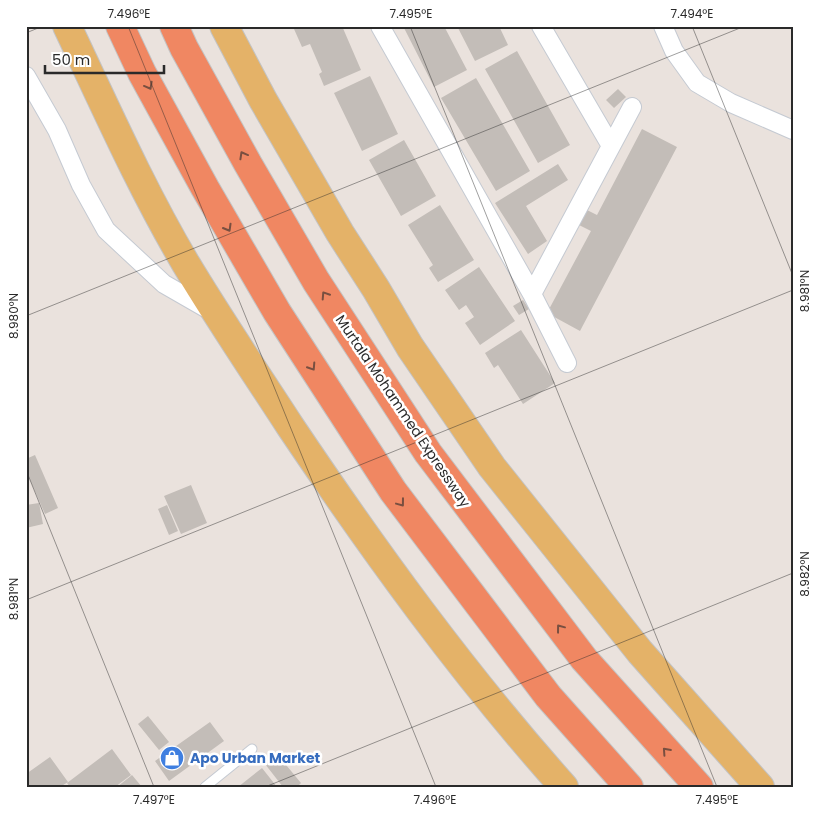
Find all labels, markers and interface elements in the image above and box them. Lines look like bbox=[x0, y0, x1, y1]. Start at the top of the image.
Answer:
text: 7.496°E bbox=[108, 5, 150, 22]
text: 7.495°E bbox=[390, 5, 432, 22]
text: 7.494°E bbox=[671, 5, 713, 22]
scale bar bbox=[45, 42, 164, 74]
text: 50 m bbox=[52, 49, 90, 70]
one-way arrow bbox=[143, 81, 153, 90]
one-way arrow bbox=[239, 151, 249, 160]
one-way arrow bbox=[222, 222, 232, 231]
text: 8.981°N bbox=[796, 270, 813, 312]
one-way arrow bbox=[322, 291, 331, 301]
text: 8.980°N bbox=[5, 293, 22, 339]
street label: Murtala Mohammed Expressway bbox=[331, 311, 475, 511]
one-way arrow bbox=[306, 361, 316, 370]
one-way arrow bbox=[396, 497, 404, 506]
text: 8.982°N bbox=[796, 551, 813, 597]
text: 8.981°N bbox=[5, 578, 22, 620]
one-way arrow bbox=[557, 625, 565, 634]
shop icon: Apo Urban Market bbox=[159, 745, 185, 771]
one-way arrow bbox=[663, 747, 672, 756]
place label: Apo Urban Market bbox=[190, 748, 321, 768]
text: 7.497°E bbox=[133, 791, 175, 808]
text: 7.496°E bbox=[414, 791, 456, 808]
text: 7.495°E bbox=[696, 791, 738, 808]

